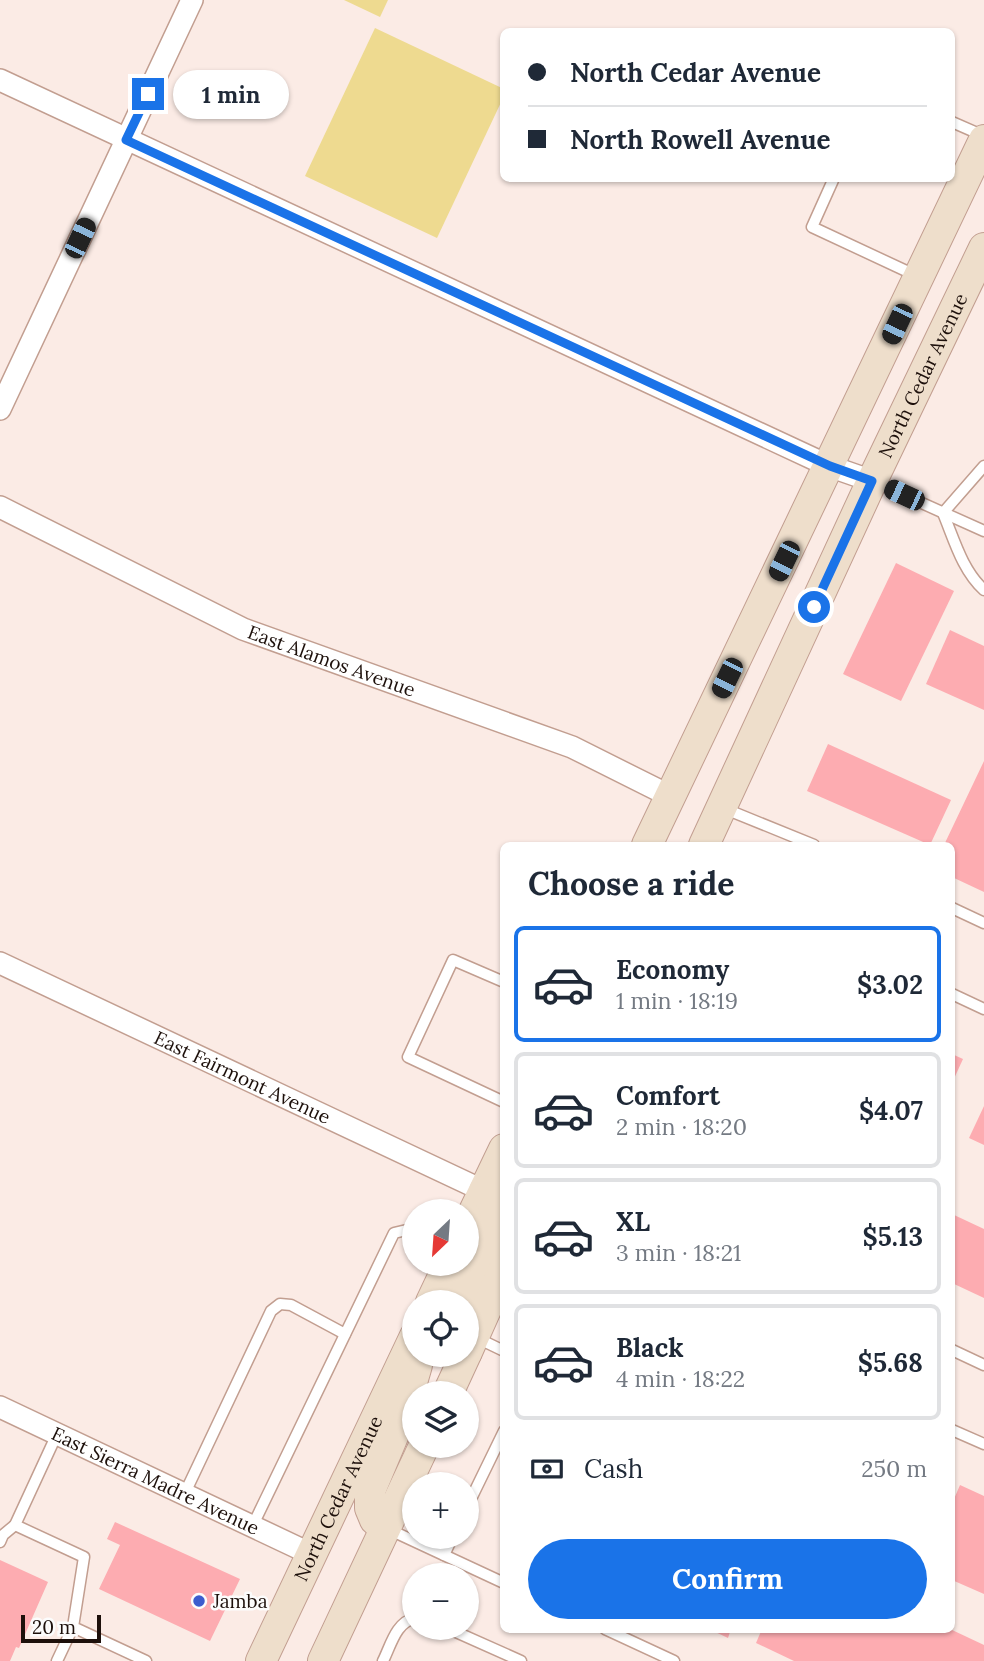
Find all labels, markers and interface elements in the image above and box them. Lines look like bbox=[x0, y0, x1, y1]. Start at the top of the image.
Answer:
text: North Cedar Avenue bbox=[570, 56, 821, 89]
callout: 1 min bbox=[172, 70, 288, 119]
route end bbox=[132, 78, 164, 110]
text: 1 min bbox=[202, 80, 260, 109]
text: North Rowell Avenue bbox=[570, 123, 831, 156]
car bbox=[62, 215, 99, 261]
street label: North Cedar Avenue bbox=[873, 289, 973, 462]
car bbox=[879, 301, 916, 347]
car bbox=[881, 477, 928, 513]
car bbox=[766, 538, 803, 584]
route start bbox=[798, 591, 830, 623]
street label: East Alamos Avenue bbox=[245, 620, 419, 702]
car bbox=[709, 655, 746, 701]
text: Choose a ride bbox=[528, 863, 735, 904]
icon: car bbox=[532, 953, 595, 1016]
text: Economy bbox=[616, 953, 729, 986]
text: $3.02 bbox=[857, 968, 923, 1001]
text: 1 min · 18:19 bbox=[616, 986, 738, 1015]
street label: East Fairmont Avenue bbox=[150, 1025, 335, 1129]
icon: car bbox=[532, 1079, 595, 1142]
text: Comfort bbox=[616, 1079, 720, 1112]
text: $4.07 bbox=[859, 1094, 923, 1127]
text: 2 min · 18:20 bbox=[616, 1112, 747, 1141]
north arrow bbox=[402, 1199, 480, 1276]
map controls bbox=[402, 1199, 479, 1640]
icon: car bbox=[532, 1205, 595, 1268]
text: XL bbox=[616, 1205, 650, 1238]
text: $5.13 bbox=[862, 1220, 923, 1253]
text: 3 min · 18:21 bbox=[616, 1238, 741, 1267]
button: locate bbox=[402, 1290, 479, 1367]
icon: car bbox=[532, 1331, 595, 1394]
text: Black bbox=[616, 1331, 684, 1364]
text: $5.68 bbox=[858, 1346, 923, 1379]
text: 4 min · 18:22 bbox=[616, 1364, 745, 1393]
button: layers bbox=[402, 1381, 479, 1458]
street label: North Cedar Avenue bbox=[289, 1412, 387, 1585]
street label: East Sierra Madre Avenue bbox=[48, 1421, 263, 1540]
icon: cash bbox=[528, 1450, 566, 1488]
text: Cash bbox=[584, 1452, 643, 1485]
text: 250 m bbox=[861, 1454, 927, 1483]
button: + bbox=[402, 1472, 479, 1549]
button: Confirm bbox=[528, 1539, 927, 1619]
button: − bbox=[402, 1563, 479, 1640]
place label: Jamba bbox=[212, 1589, 268, 1613]
marker: Jamba bbox=[191, 1593, 207, 1609]
scale bar bbox=[21, 1612, 102, 1644]
text: 20 m bbox=[32, 1615, 76, 1639]

